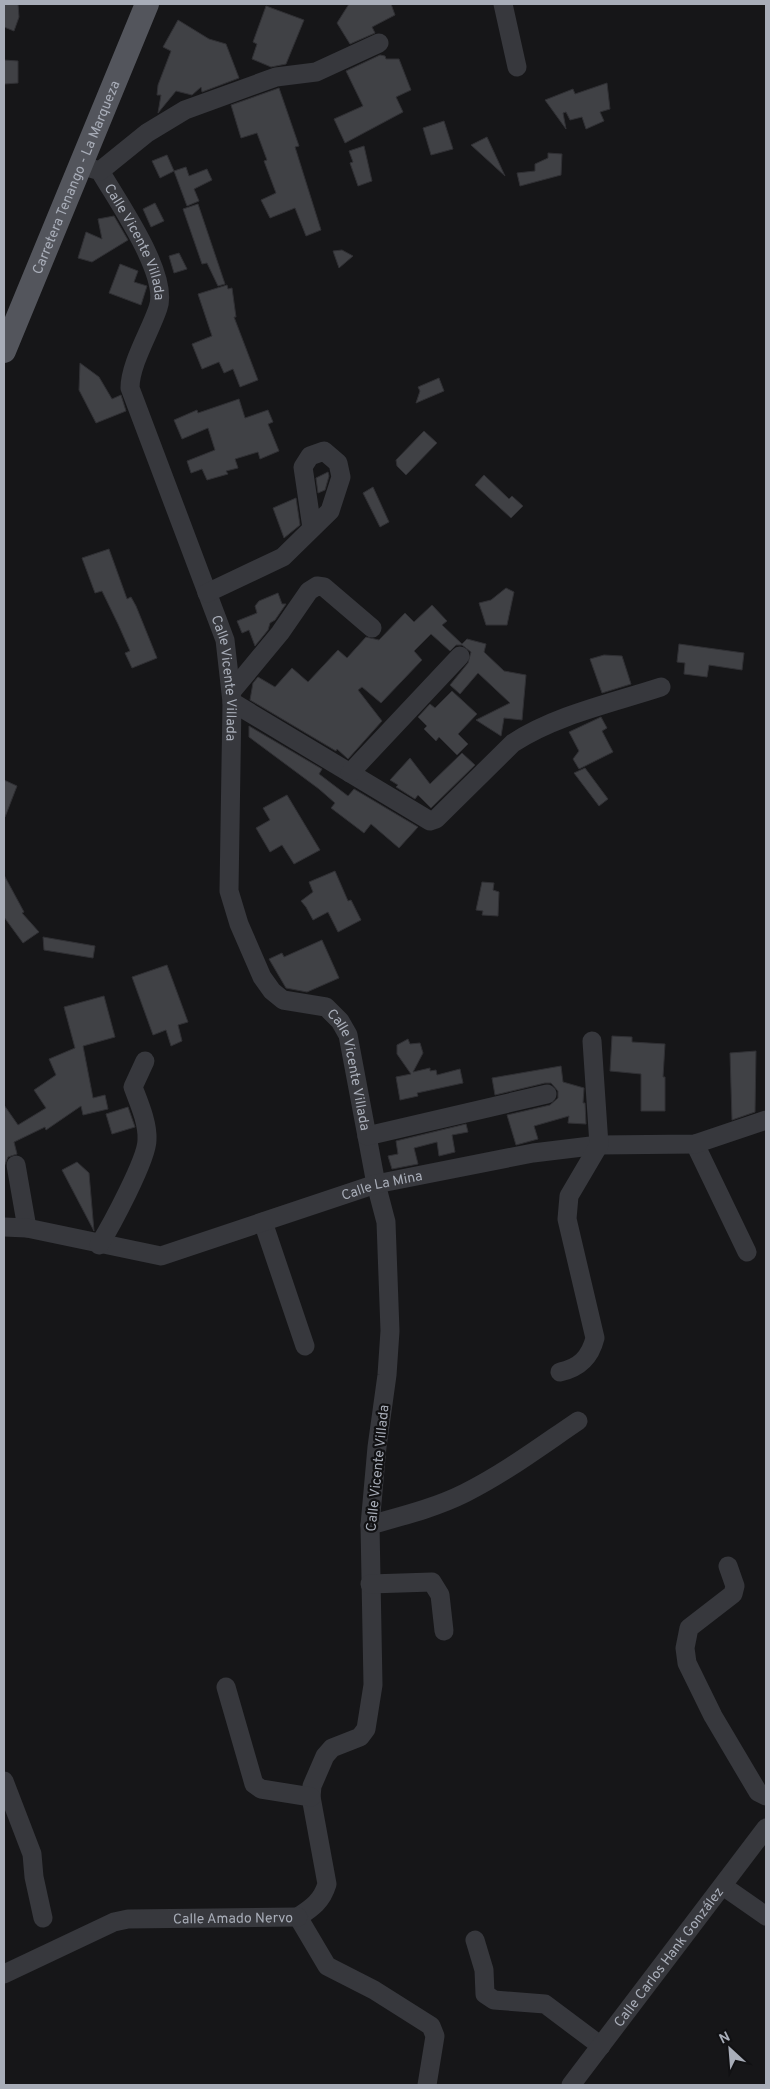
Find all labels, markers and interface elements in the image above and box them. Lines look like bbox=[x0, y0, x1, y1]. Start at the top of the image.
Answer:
street label: Carretera Tenango - La Marqueza bbox=[29, 78, 125, 277]
street label: Calle Vicente Villada bbox=[100, 181, 167, 300]
street label: Calle Vicente Villada bbox=[206, 613, 239, 741]
street label: Calle Vicente Villada bbox=[323, 1006, 373, 1132]
street label: Calle La Mina bbox=[339, 1168, 424, 1205]
street label: Calle Vicente Villada bbox=[363, 1404, 394, 1532]
street label: Calle Carlos Hank González bbox=[611, 1884, 728, 2031]
street label: Calle Amado Nervo bbox=[173, 1910, 293, 1928]
north arrow bbox=[705, 2024, 755, 2074]
text: N bbox=[717, 2029, 733, 2049]

